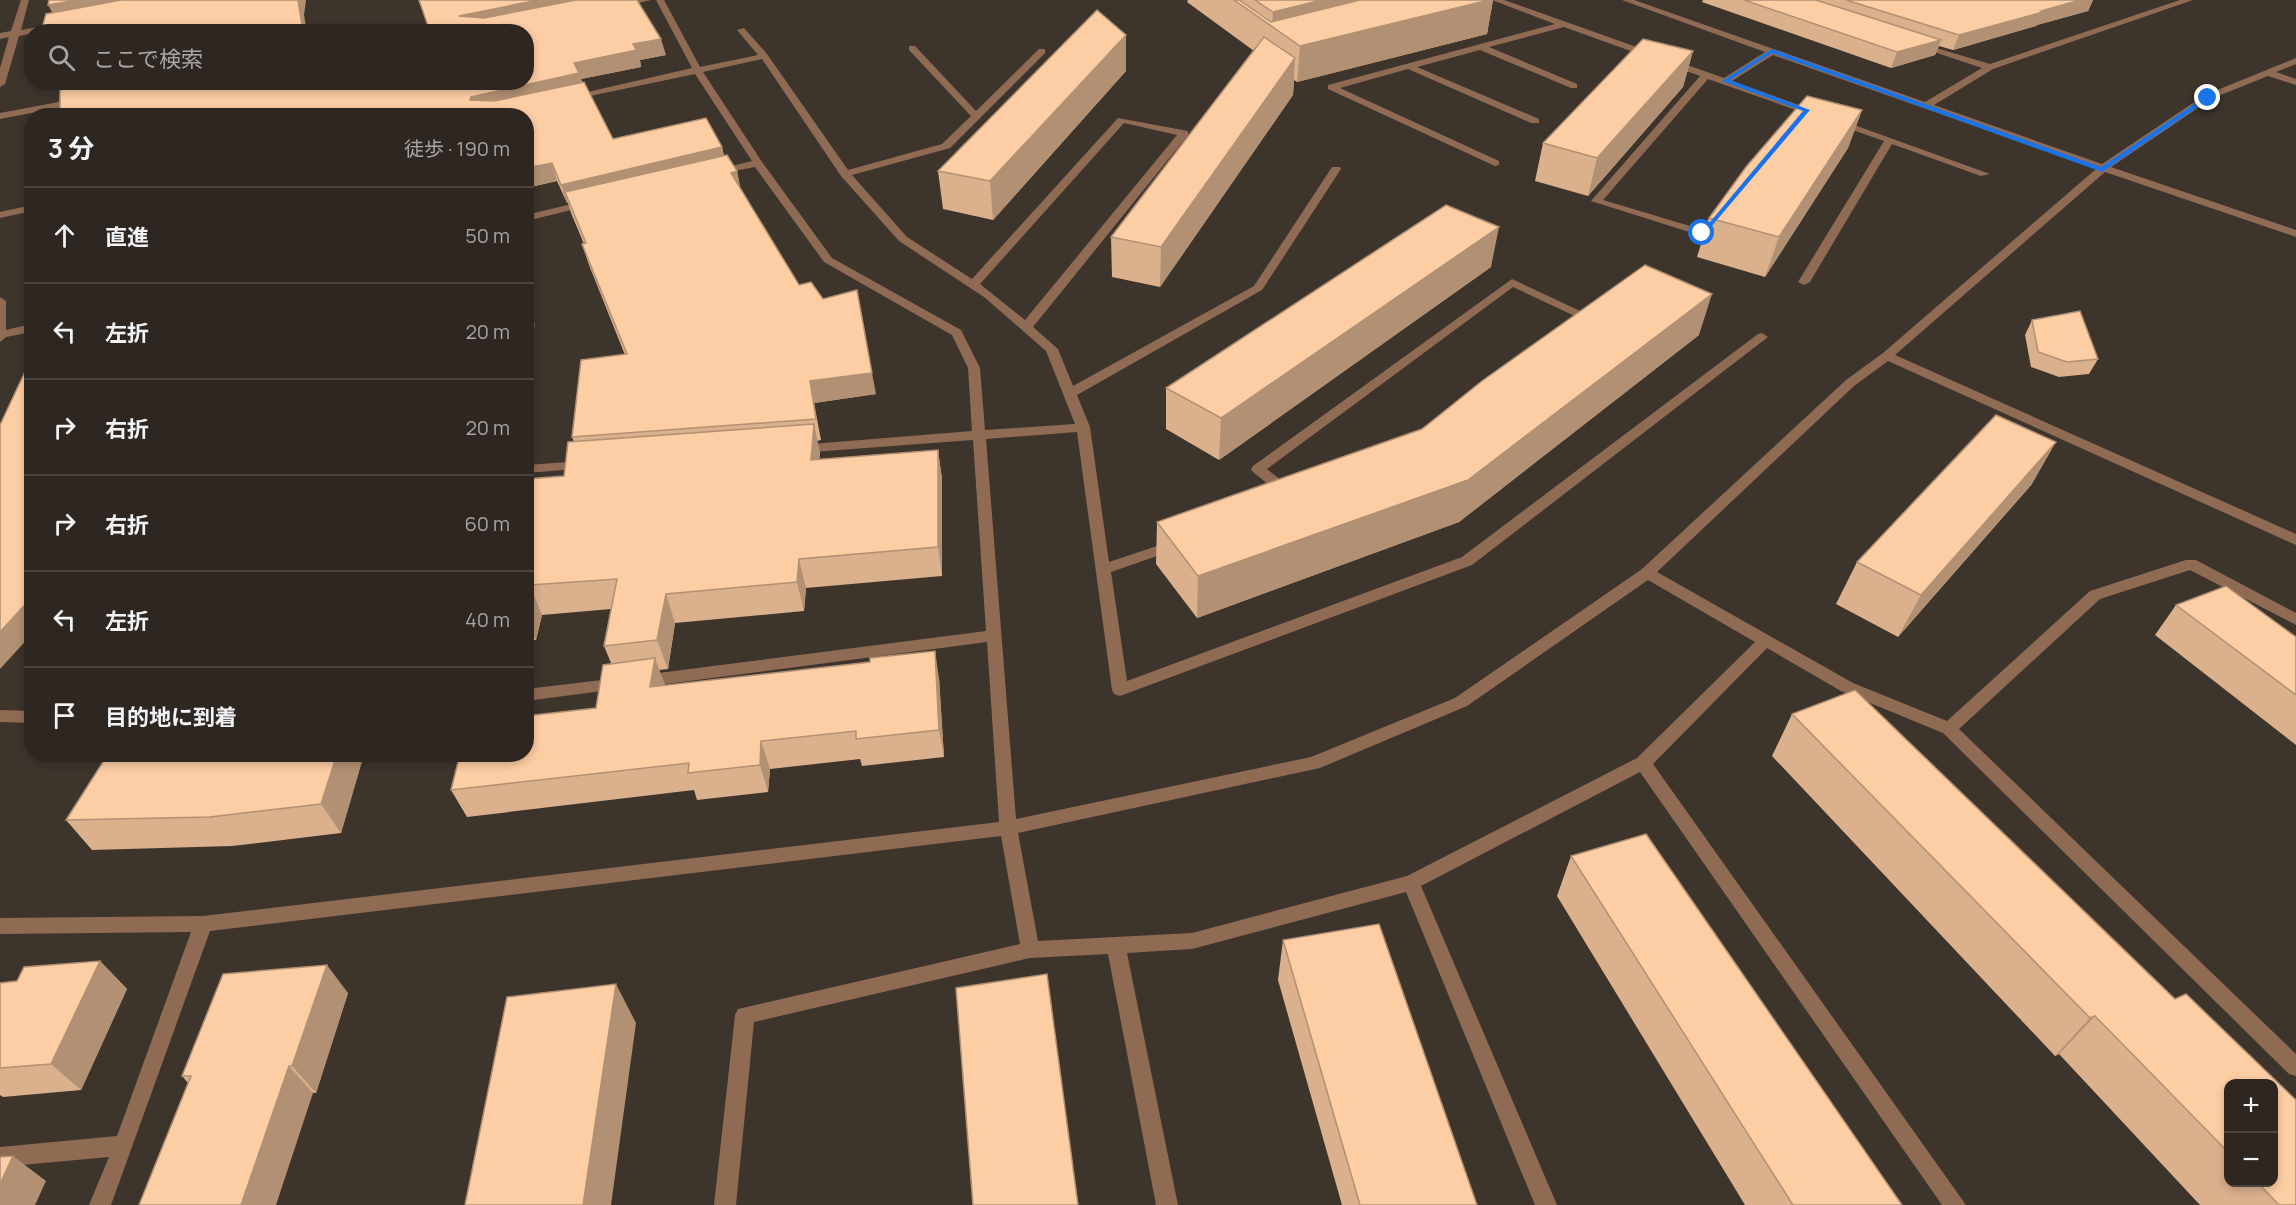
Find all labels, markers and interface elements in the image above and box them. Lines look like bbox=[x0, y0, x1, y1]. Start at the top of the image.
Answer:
search box bbox=[24, 24, 534, 90]
icon: search bbox=[45, 41, 78, 74]
text: ここで検索 bbox=[93, 44, 203, 74]
route end bbox=[2194, 84, 2220, 110]
text: 3 分 bbox=[48, 130, 94, 166]
text: 徒歩 · 190 m bbox=[404, 135, 510, 162]
icon: ahead bbox=[48, 219, 81, 252]
route start bbox=[1688, 219, 1714, 245]
text: 直進 bbox=[105, 222, 149, 252]
text: 50 m bbox=[465, 222, 510, 249]
icon: left bbox=[48, 315, 81, 348]
text: 左折 bbox=[105, 318, 149, 348]
text: 20 m bbox=[465, 318, 510, 345]
icon: right bbox=[48, 411, 81, 444]
text: 右折 bbox=[105, 414, 149, 444]
text: 20 m bbox=[465, 414, 510, 441]
icon: right bbox=[48, 507, 81, 540]
text: 右折 bbox=[105, 510, 149, 540]
text: 60 m bbox=[464, 510, 510, 537]
icon: left bbox=[48, 603, 81, 636]
text: 左折 bbox=[105, 606, 149, 636]
text: 40 m bbox=[465, 606, 510, 633]
icon: arrive bbox=[48, 699, 81, 732]
text: 目的地に到着 bbox=[105, 702, 237, 732]
map controls bbox=[2224, 1079, 2278, 1187]
button: + bbox=[2224, 1079, 2278, 1133]
button: − bbox=[2224, 1133, 2278, 1187]

